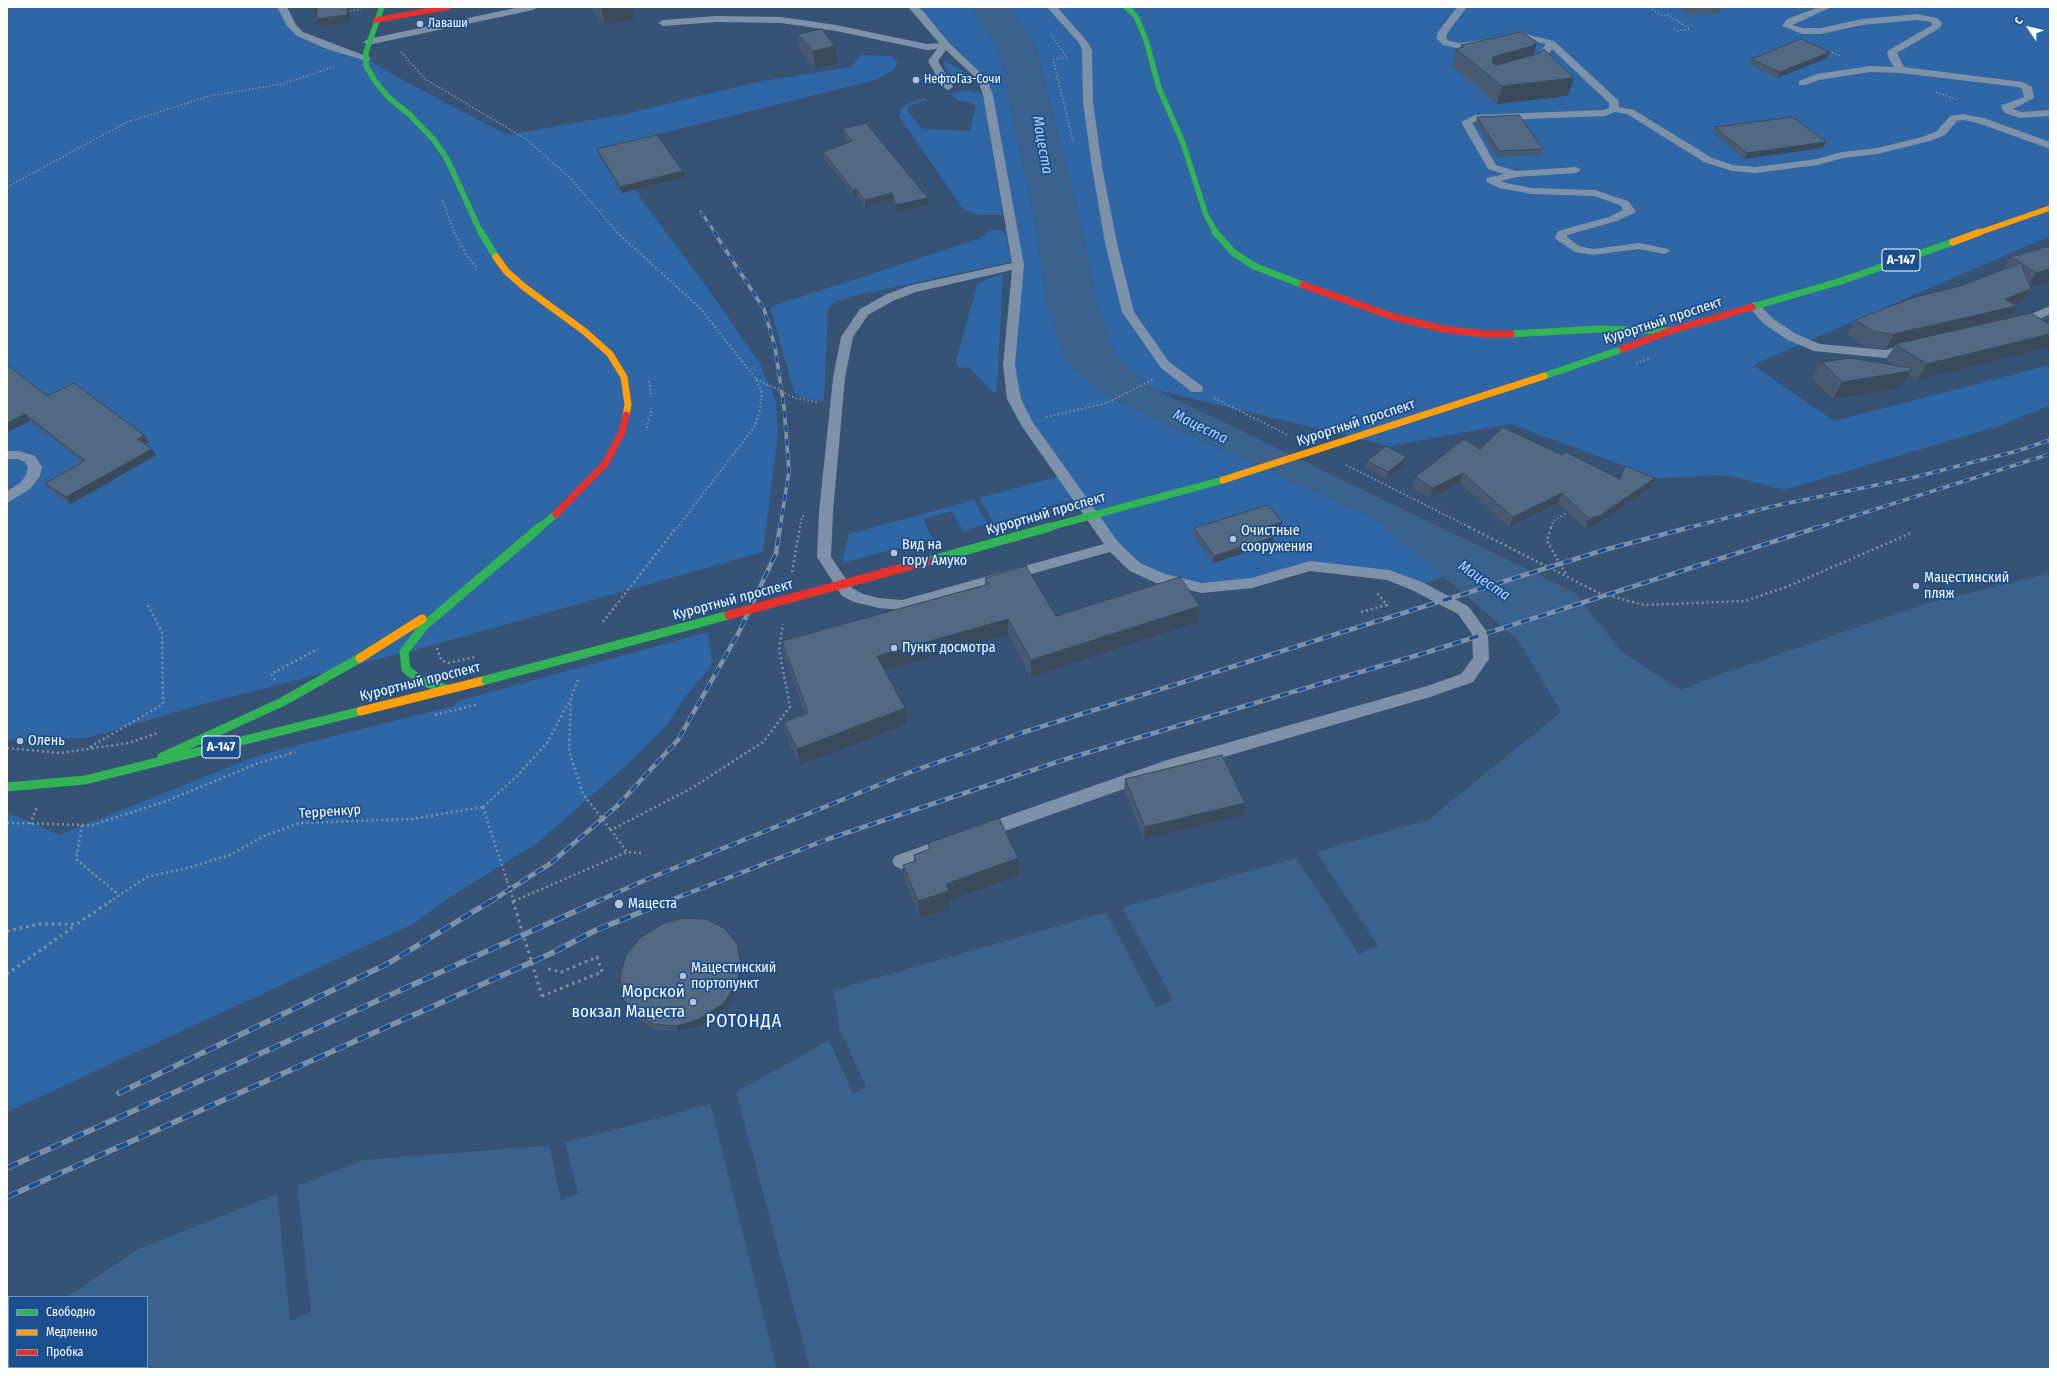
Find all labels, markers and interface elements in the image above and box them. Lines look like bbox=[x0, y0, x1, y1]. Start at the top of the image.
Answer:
north arrow bbox=[2009, 8, 2049, 48]
text: С bbox=[2012, 15, 2026, 27]
place label: Лаваши bbox=[428, 17, 468, 31]
marker: Лаваши bbox=[415, 19, 425, 29]
place label: НефтоГаз-Сочи bbox=[924, 73, 1001, 87]
marker: НефтоГаз-Сочи bbox=[911, 75, 921, 85]
water label: Мацеста bbox=[1028, 114, 1056, 176]
road number: А-147 bbox=[1882, 249, 1920, 271]
street label: Курортный проспект bbox=[1602, 294, 1724, 348]
street label: Курортный проспект bbox=[1295, 396, 1417, 450]
water label: Мацеста bbox=[1170, 406, 1230, 448]
street label: Курортный проспект bbox=[984, 489, 1108, 539]
place label: Очистные сооружения bbox=[1241, 523, 1313, 556]
marker: Очистные сооружения bbox=[1228, 534, 1238, 544]
place label: Вид на гору Амуко bbox=[902, 537, 967, 570]
marker: Вид на гору Амуко bbox=[889, 548, 899, 558]
water label: Мацеста bbox=[1455, 557, 1513, 605]
place label: Мацестинский пляж bbox=[1924, 570, 2009, 602]
street label: Курортный проспект bbox=[671, 576, 795, 624]
marker: Мацестинский пляж bbox=[1911, 581, 1921, 591]
place label: Пункт досмотра bbox=[902, 640, 995, 656]
marker: Пункт досмотра bbox=[889, 643, 899, 653]
street label: Курортный проспект bbox=[358, 659, 482, 705]
place label: Олень bbox=[28, 733, 65, 749]
marker: Олень bbox=[15, 736, 25, 746]
road number: А-147 bbox=[202, 736, 240, 758]
street label: Терренкур bbox=[298, 801, 362, 823]
place label: Мацеста bbox=[628, 896, 677, 912]
marker: Мацеста bbox=[613, 898, 625, 910]
place label: Мацестинский портопункт bbox=[691, 960, 776, 992]
marker: Мацестинский портопункт bbox=[678, 971, 688, 981]
place label: Морской вокзал Мацеста bbox=[572, 982, 685, 1022]
marker: Морской вокзал Мацеста bbox=[688, 997, 698, 1007]
district label: РОТОНДА bbox=[706, 1011, 782, 1033]
legend bbox=[8, 1296, 148, 1368]
text: Свободно bbox=[46, 1305, 95, 1319]
text: Медленно bbox=[46, 1325, 98, 1339]
text: Пробка bbox=[46, 1345, 84, 1359]

